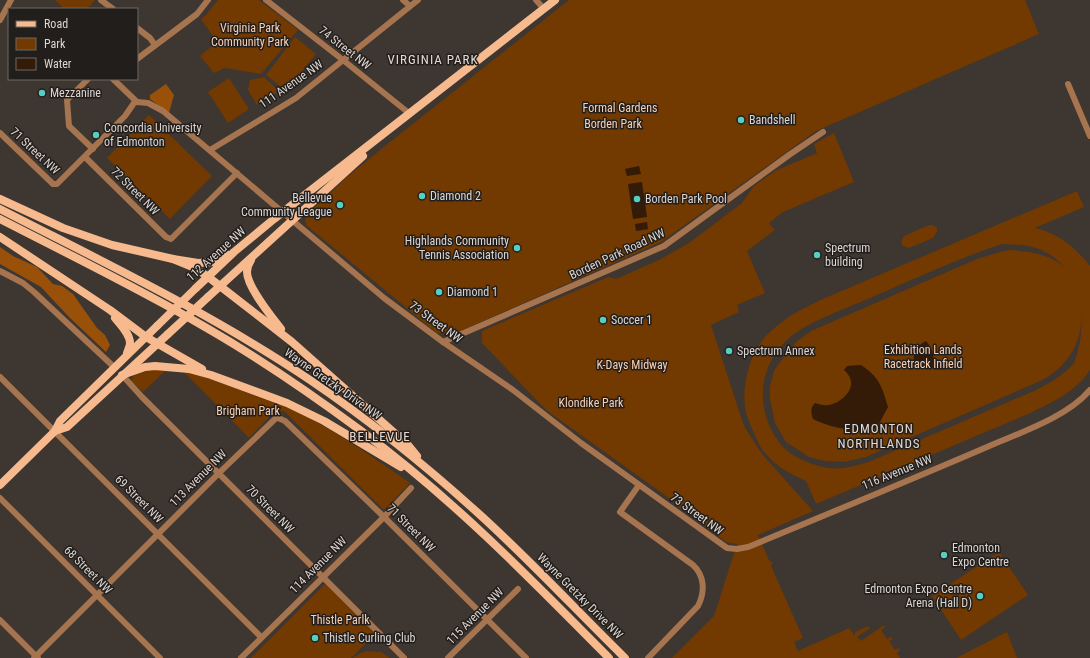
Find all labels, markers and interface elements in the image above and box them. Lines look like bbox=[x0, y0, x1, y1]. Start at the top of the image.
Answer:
legend bbox=[8, 8, 138, 80]
text: Road bbox=[44, 17, 68, 31]
park label: Virginia Park Community Park bbox=[211, 21, 290, 49]
street label: 74 Street NW bbox=[316, 23, 374, 73]
text: Park bbox=[44, 37, 66, 51]
district label: VIRGINIA PARK bbox=[387, 52, 479, 67]
text: Water bbox=[44, 57, 72, 71]
street label: 111 Avenue NW bbox=[257, 57, 325, 111]
place label: Mezzanine bbox=[50, 86, 101, 100]
marker: Mezzanine bbox=[37, 88, 47, 98]
park label: Formal Gardens bbox=[583, 101, 657, 115]
place label: Bandshell bbox=[749, 113, 795, 127]
marker: Bandshell bbox=[736, 115, 746, 125]
park label: Borden Park bbox=[584, 117, 642, 131]
place label: Concordia University of Edmonton bbox=[104, 121, 201, 149]
street label: 71 Street NW bbox=[8, 125, 62, 177]
marker: Concordia University of Edmonton bbox=[91, 130, 101, 140]
street label: 72 Street NW bbox=[108, 164, 162, 218]
place label: Diamond 2 bbox=[430, 189, 481, 203]
place label: Bellevue Community League bbox=[241, 191, 332, 219]
marker: Diamond 2 bbox=[417, 191, 427, 201]
place label: Borden Park Pool bbox=[645, 192, 727, 206]
marker: Borden Park Pool bbox=[632, 194, 642, 204]
marker: Bellevue Community League bbox=[335, 200, 345, 210]
street label: 112 Avenue NW bbox=[184, 224, 248, 284]
street label: Borden Park Road NW bbox=[567, 226, 667, 282]
place label: Highlands Community Tennis Association bbox=[405, 234, 509, 262]
place label: Spectrum building bbox=[825, 241, 870, 269]
marker: Highlands Community Tennis Association bbox=[512, 243, 522, 253]
marker: Spectrum building bbox=[812, 250, 822, 260]
place label: Diamond 1 bbox=[447, 285, 498, 299]
marker: Diamond 1 bbox=[434, 287, 444, 297]
street label: 73 Street NW bbox=[407, 298, 465, 346]
place label: Soccer 1 bbox=[611, 313, 652, 327]
marker: Soccer 1 bbox=[598, 315, 608, 325]
park label: Exhibition Lands Racetrack Infield bbox=[884, 343, 962, 371]
place label: Spectrum Annex bbox=[737, 344, 815, 358]
street label: Wayne Gretzky Drive NW bbox=[282, 345, 384, 423]
marker: Spectrum Annex bbox=[724, 346, 734, 356]
park label: K-Days Midway bbox=[596, 358, 668, 372]
park label: Klondike Park bbox=[559, 396, 624, 410]
park label: Brigham Park bbox=[216, 404, 280, 418]
district label: EDMONTON NORTHLANDS bbox=[837, 421, 921, 451]
district label: BELLEVUE bbox=[349, 429, 411, 444]
street label: 113 Avenue NW bbox=[167, 447, 229, 509]
street label: 116 Avenue NW bbox=[860, 452, 934, 492]
street label: 69 Street NW bbox=[112, 472, 166, 526]
street label: 70 Street NW bbox=[243, 482, 297, 536]
street label: 73 Street NW bbox=[668, 490, 726, 538]
street label: 71 Street NW bbox=[384, 501, 438, 555]
street label: 114 Avenue NW bbox=[287, 534, 349, 596]
place label: Edmonton Expo Centre bbox=[952, 541, 1009, 569]
street label: 68 Street NW bbox=[61, 543, 115, 597]
street label: Wayne Gretzky Drive NW bbox=[534, 550, 626, 642]
marker: Edmonton Expo Centre bbox=[939, 550, 949, 560]
place label: Edmonton Expo Centre Arena (Hall D) bbox=[864, 582, 972, 610]
street label: 115 Avenue NW bbox=[444, 585, 506, 647]
marker: Edmonton Expo Centre Arena (Hall D) bbox=[975, 591, 985, 601]
park label: Thistle Parlk bbox=[310, 613, 370, 627]
place label: Thistle Curling Club bbox=[323, 631, 416, 645]
marker: Thistle Curling Club bbox=[310, 633, 320, 643]

